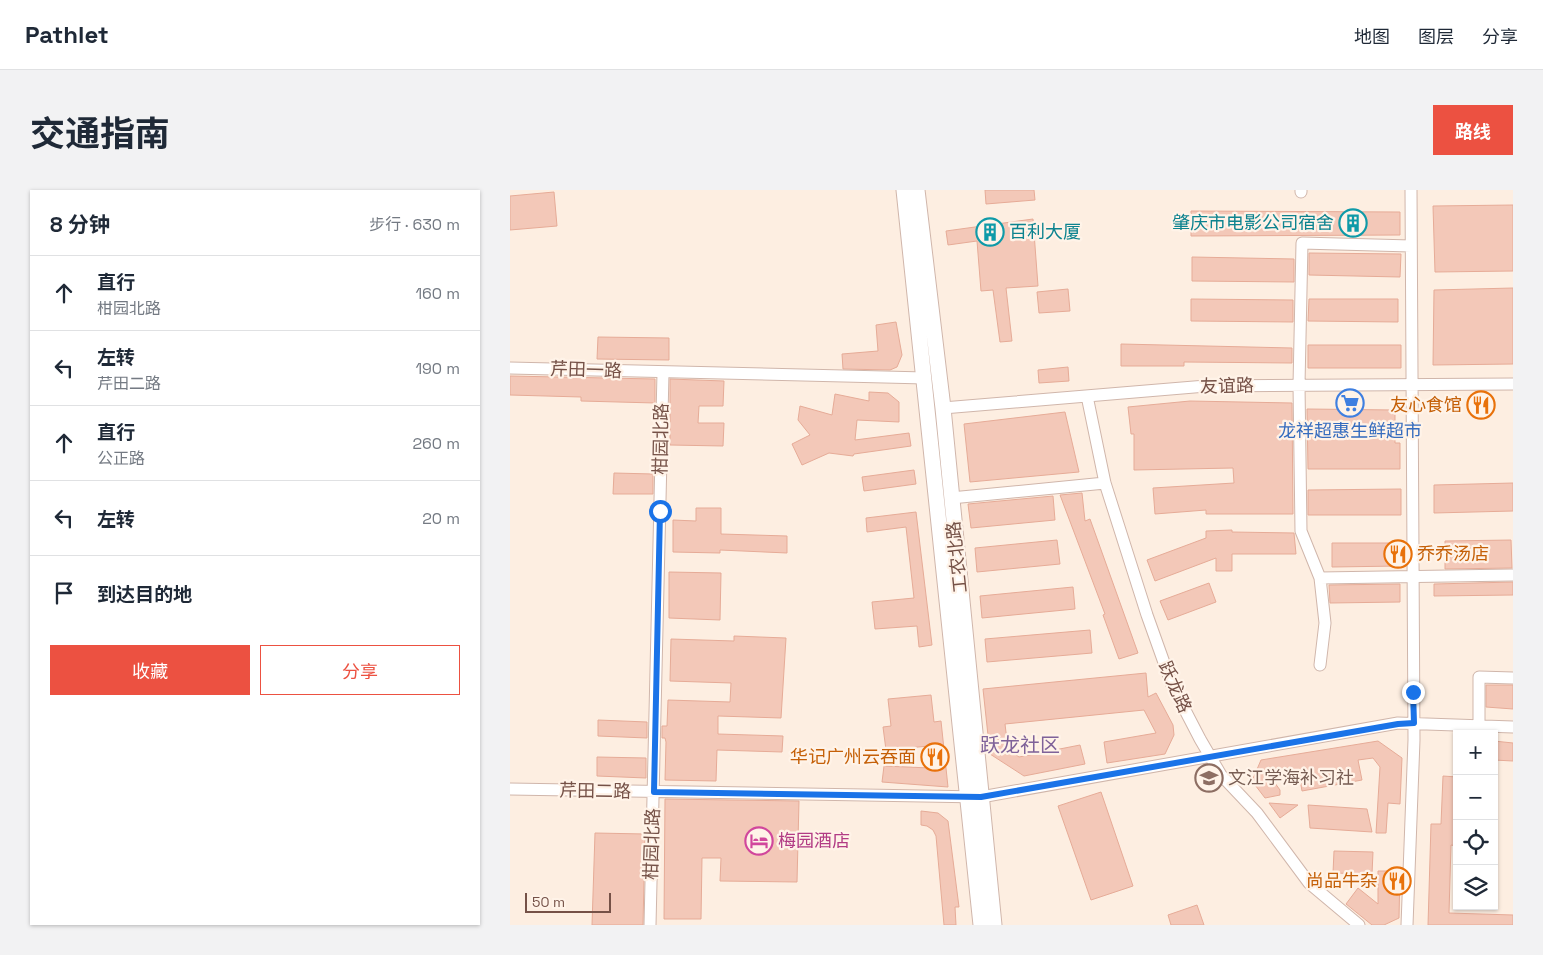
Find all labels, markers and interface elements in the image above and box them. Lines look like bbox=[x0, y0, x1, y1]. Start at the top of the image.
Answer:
text: Pathlet bbox=[25, 19, 109, 50]
text: 地图 bbox=[1354, 25, 1390, 48]
text: 图层 bbox=[1418, 25, 1454, 48]
text: 分享 bbox=[1482, 25, 1518, 48]
button: 路线 bbox=[1433, 105, 1513, 155]
text: 交通指南 bbox=[30, 112, 170, 156]
building icon: 肇庆市电影公司宿舍 bbox=[1338, 208, 1368, 238]
text: 8 分钟 bbox=[50, 211, 110, 238]
place label: 肇庆市电影公司宿舍 bbox=[1172, 211, 1334, 234]
text: 步行 · 630 m bbox=[369, 214, 460, 235]
building icon: 百利大厦 bbox=[975, 217, 1005, 247]
place label: 百利大厦 bbox=[1009, 220, 1081, 243]
text: 直行 bbox=[97, 270, 135, 295]
icon: ahead bbox=[50, 279, 78, 307]
text: 160 m bbox=[415, 283, 460, 304]
text: 柑园北路 bbox=[97, 298, 161, 319]
text: 左转 bbox=[97, 345, 135, 370]
icon: left bbox=[50, 354, 78, 382]
street label: 芹田一路 bbox=[550, 357, 622, 382]
text: 190 m bbox=[415, 358, 460, 379]
text: 芹田二路 bbox=[97, 373, 161, 394]
street label: 友谊路 bbox=[1200, 374, 1254, 397]
supermarket icon: 龙祥超惠生鲜超市 bbox=[1335, 388, 1365, 418]
restaurant icon: 友心食馆 bbox=[1466, 390, 1496, 420]
place label: 友心食馆 bbox=[1390, 393, 1462, 416]
street label: 柑园北路 bbox=[648, 403, 673, 475]
place label: 龙祥超惠生鲜超市 bbox=[1278, 419, 1422, 442]
text: 直行 bbox=[97, 420, 135, 445]
icon: ahead bbox=[50, 429, 78, 457]
text: 260 m bbox=[412, 433, 460, 454]
text: 公正路 bbox=[97, 448, 145, 469]
route start bbox=[649, 500, 672, 523]
icon: left bbox=[50, 504, 78, 532]
text: 左转 bbox=[97, 507, 135, 532]
text: 20 m bbox=[422, 508, 460, 529]
street label: 工农北路 bbox=[941, 520, 972, 594]
restaurant icon: 乔乔汤店 bbox=[1383, 539, 1413, 569]
place label: 乔乔汤店 bbox=[1417, 542, 1489, 565]
icon: arrive bbox=[50, 579, 78, 607]
text: 到达目的地 bbox=[97, 582, 192, 607]
button: 收藏 bbox=[50, 645, 250, 695]
button: 分享 bbox=[260, 645, 460, 695]
street label: 跃龙路 bbox=[1154, 657, 1197, 716]
route end bbox=[1402, 681, 1425, 704]
map controls bbox=[1453, 730, 1498, 910]
button: + bbox=[1453, 730, 1498, 775]
district label: 跃龙社区 bbox=[980, 732, 1060, 758]
restaurant icon: 华记广州云吞面 bbox=[920, 742, 950, 772]
place label: 华记广州云吞面 bbox=[790, 745, 916, 768]
school or university icon: 文江学海补习社 bbox=[1194, 763, 1224, 793]
place label: 文江学海补习社 bbox=[1228, 766, 1354, 789]
button: − bbox=[1453, 775, 1498, 820]
street label: 芹田二路 bbox=[559, 778, 631, 803]
street label: 柑园北路 bbox=[639, 808, 664, 880]
button: locate bbox=[1453, 820, 1498, 865]
hotel icon: 梅园酒店 bbox=[744, 826, 774, 856]
place label: 梅园酒店 bbox=[778, 829, 850, 852]
button: layers bbox=[1453, 865, 1498, 910]
restaurant icon: 尚品牛杂 bbox=[1382, 866, 1412, 896]
place label: 尚品牛杂 bbox=[1306, 869, 1378, 892]
scale bar bbox=[525, 890, 611, 913]
text: 50 m bbox=[532, 893, 565, 911]

